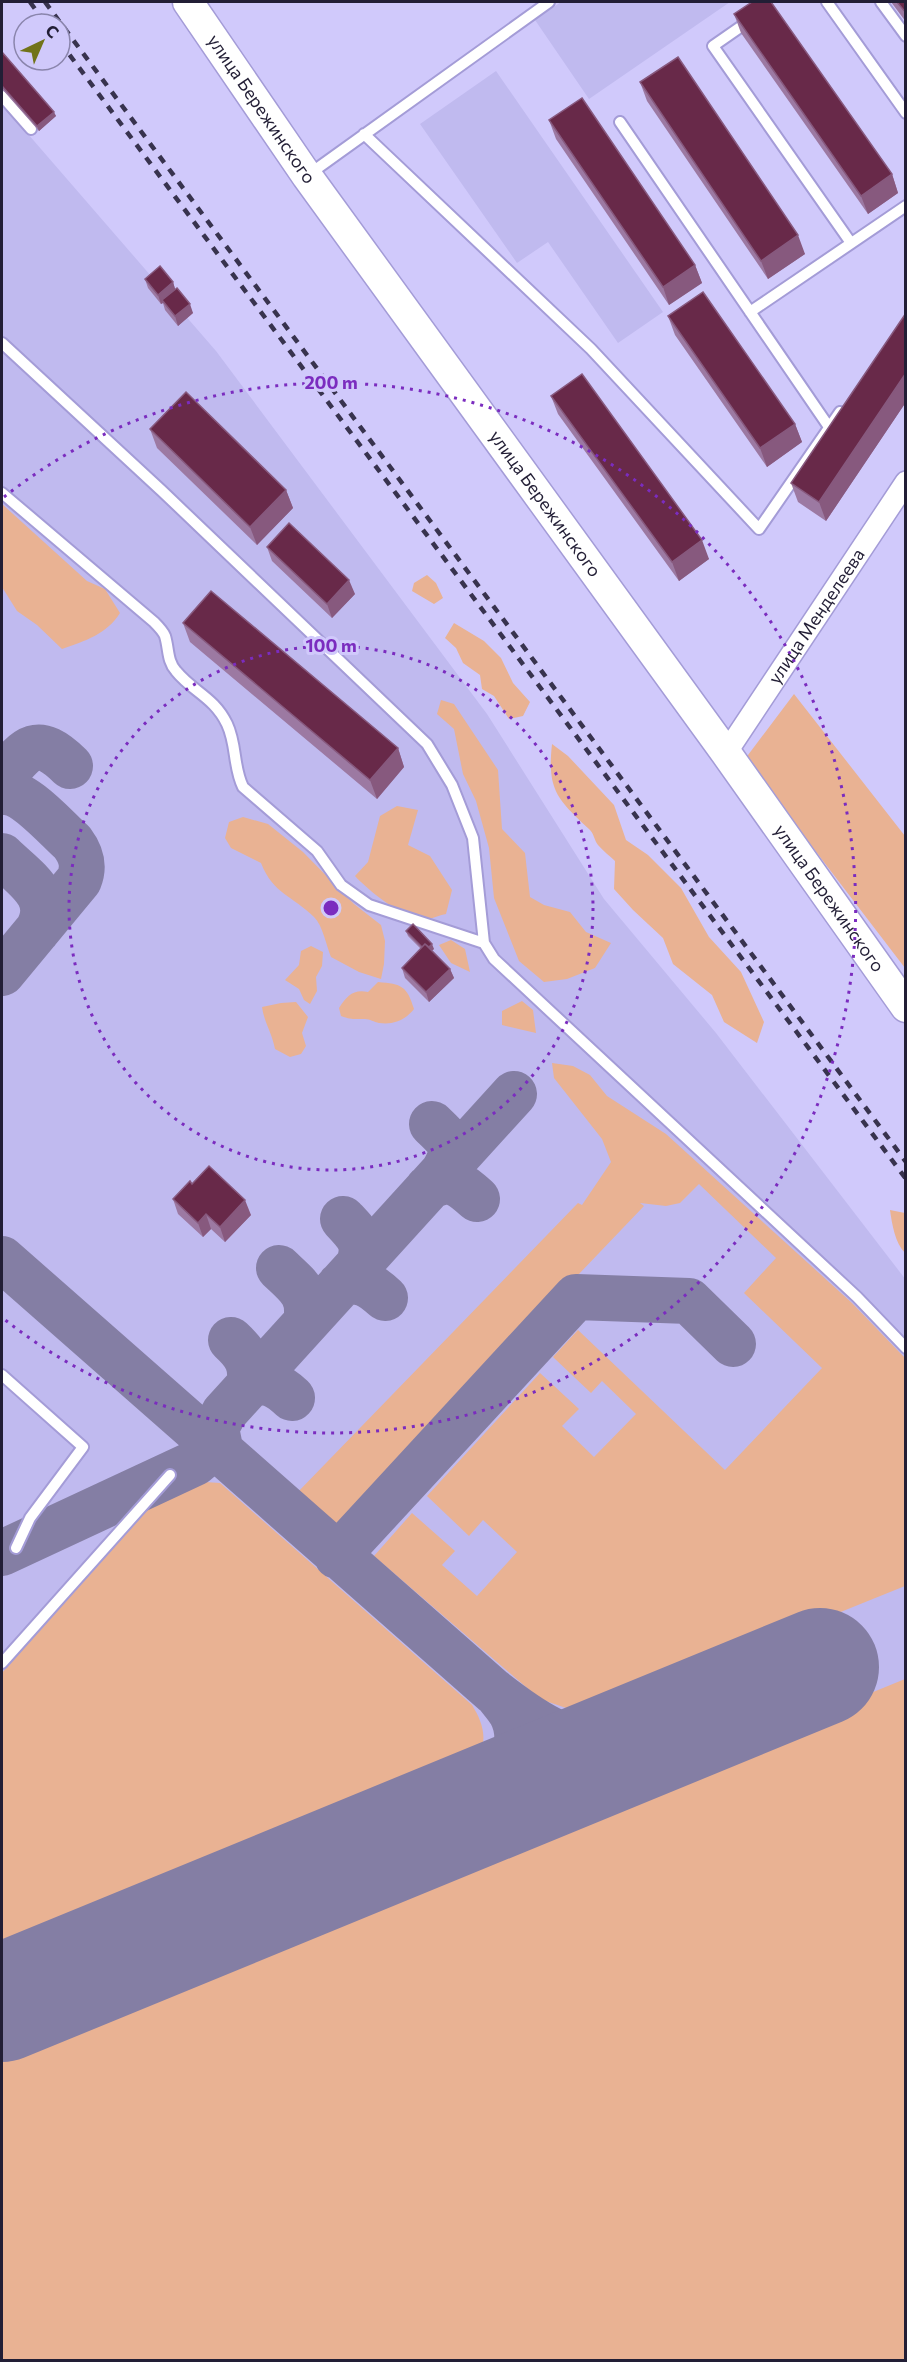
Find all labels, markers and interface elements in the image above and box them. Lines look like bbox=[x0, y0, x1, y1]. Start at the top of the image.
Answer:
north arrow bbox=[12, 12, 72, 72]
text: С bbox=[42, 20, 63, 42]
street label: улица Бережинского bbox=[203, 30, 321, 188]
text: 200 m bbox=[304, 371, 358, 393]
street label: улица Бережинского bbox=[485, 426, 606, 581]
street label: улица Менделеева bbox=[763, 544, 869, 688]
text: 100 m bbox=[305, 634, 357, 656]
street label: улица Бережинского bbox=[770, 820, 890, 976]
centre of rings bbox=[321, 898, 341, 918]

